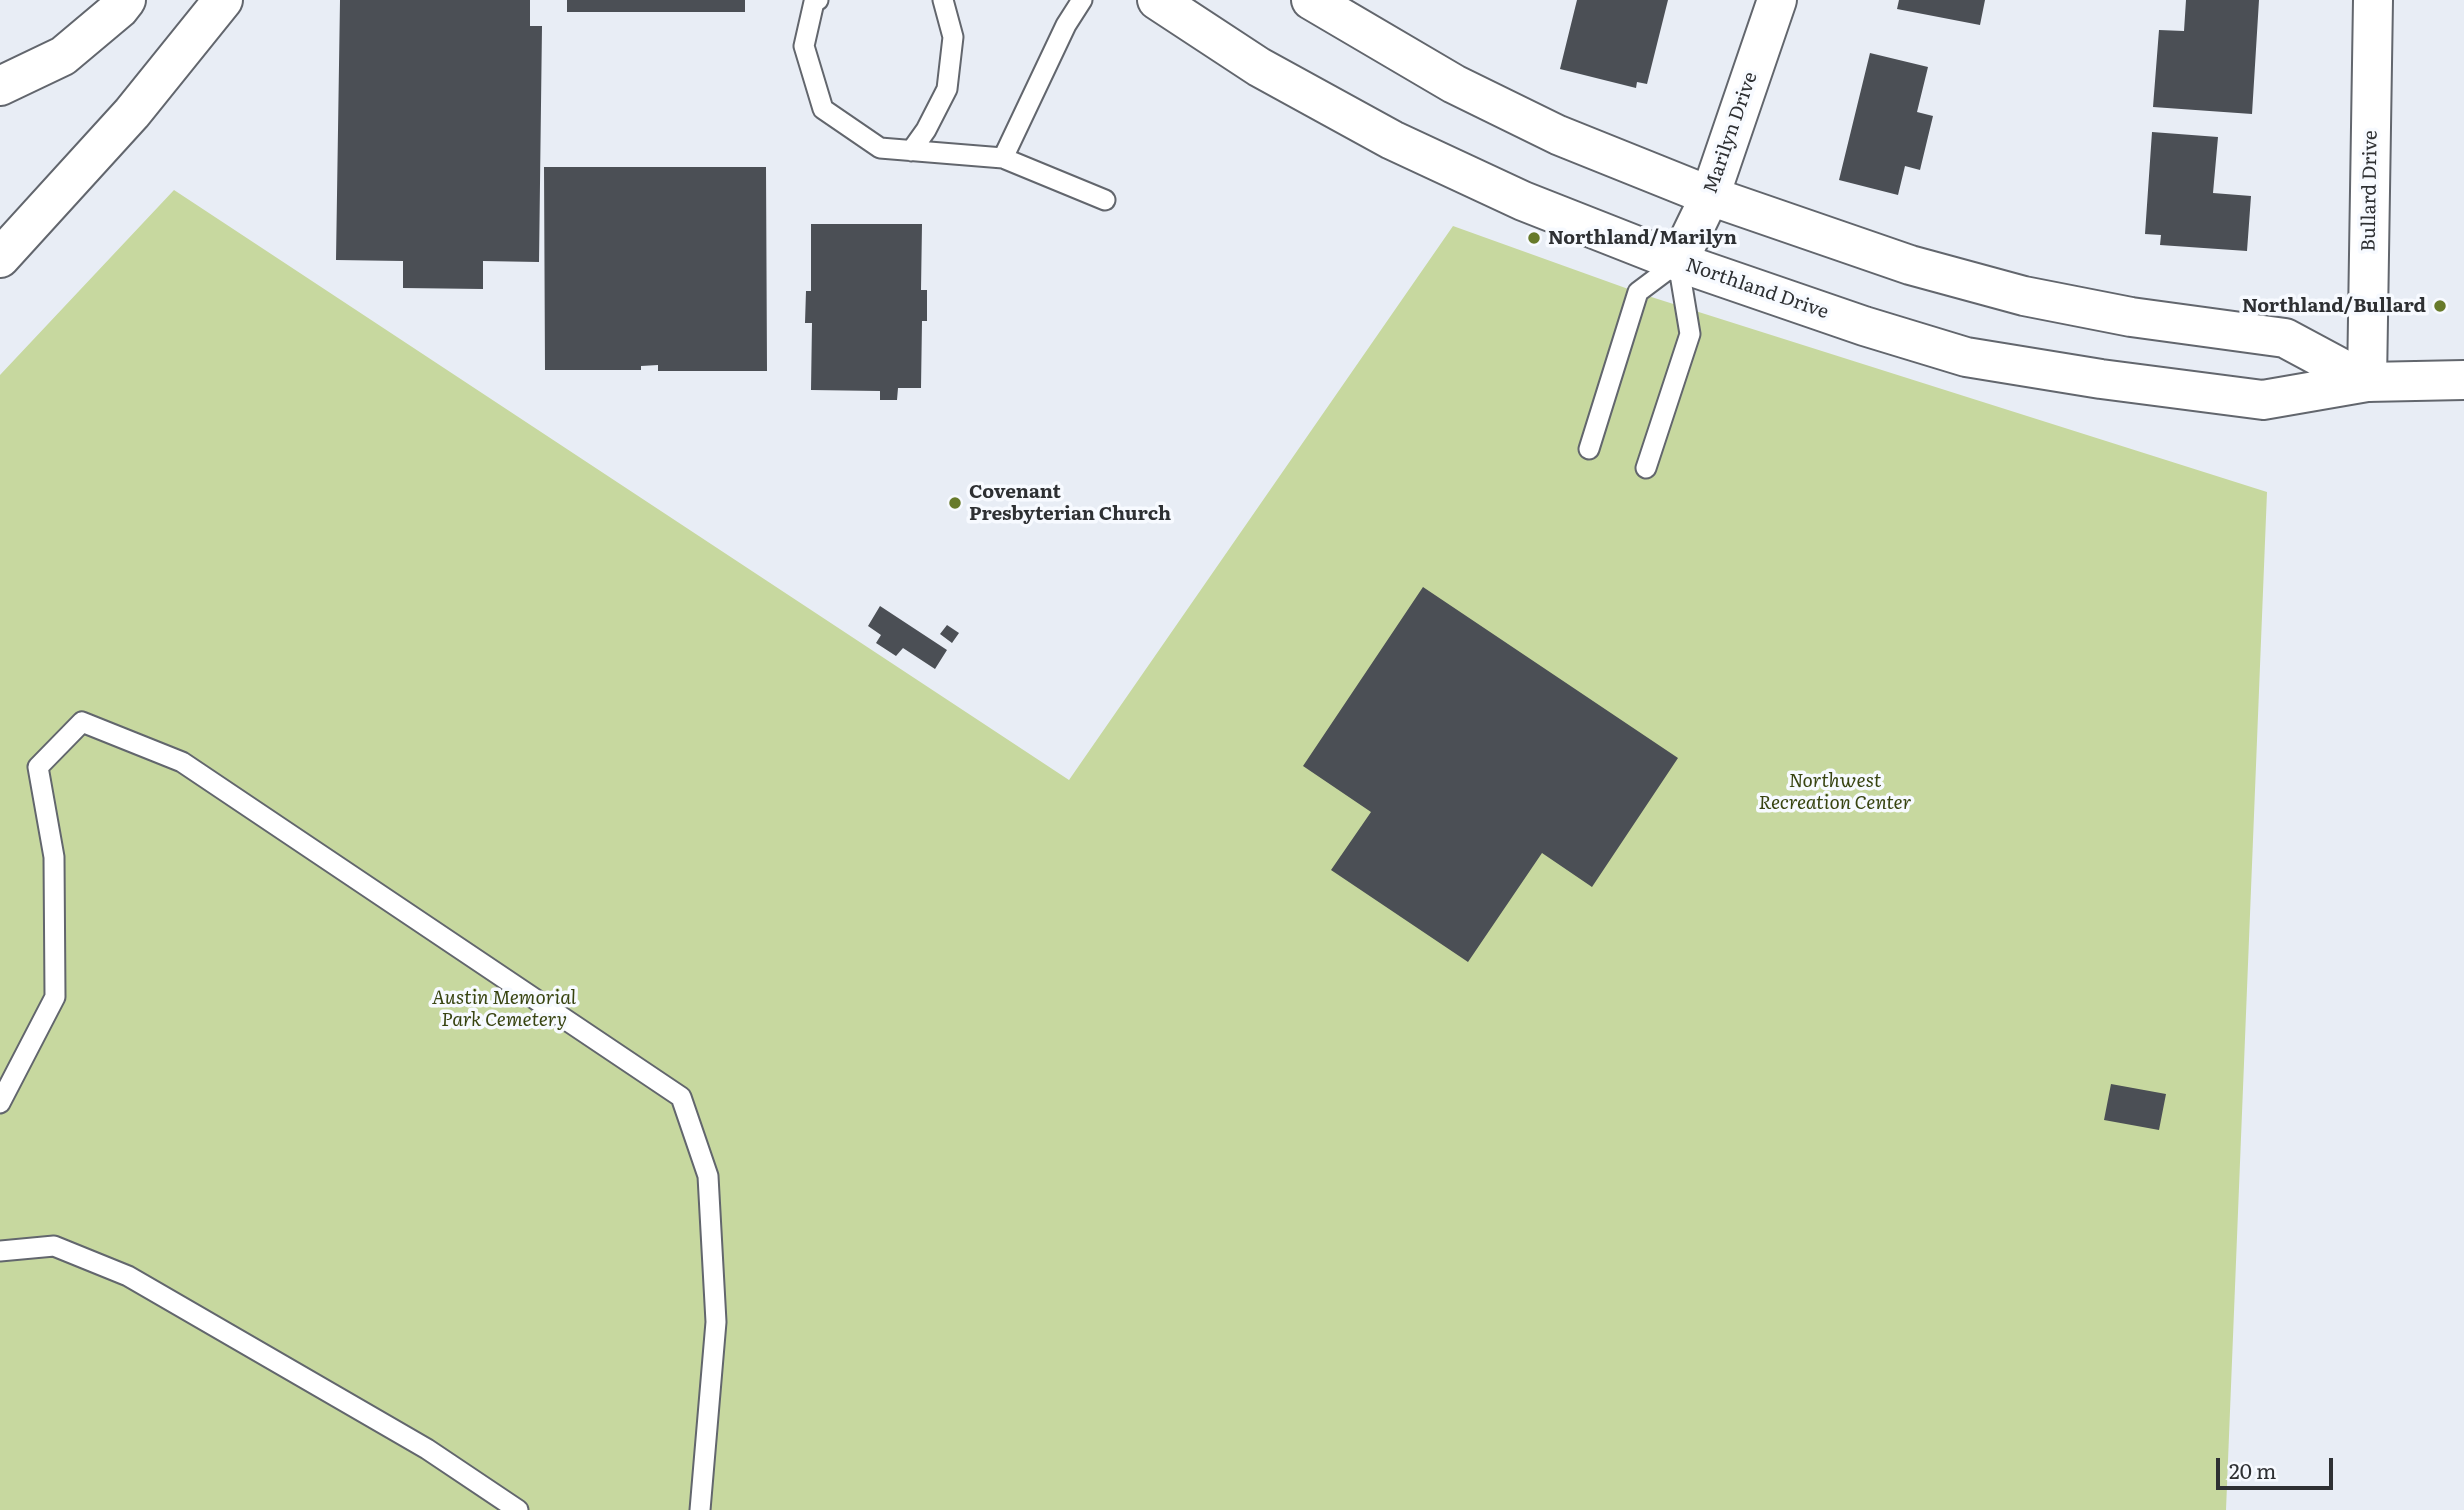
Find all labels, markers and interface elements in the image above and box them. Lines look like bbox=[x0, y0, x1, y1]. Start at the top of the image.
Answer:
street label: Marilyn Drive bbox=[1700, 69, 1762, 197]
street label: Bullard Drive bbox=[2358, 130, 2382, 252]
place label: Northland/Marilyn bbox=[1548, 227, 1737, 249]
marker: Northland/Marilyn bbox=[1526, 230, 1542, 246]
street label: Northland Drive bbox=[1683, 254, 1831, 324]
place label: Northland/Bullard bbox=[2242, 295, 2426, 317]
marker: Northland/Bullard bbox=[2432, 298, 2448, 314]
place label: Covenant Presbyterian Church bbox=[969, 481, 1171, 525]
marker: Covenant Presbyterian Church bbox=[947, 495, 963, 511]
park label: Northwest Recreation Center bbox=[1759, 770, 1911, 814]
park label: Austin Memorial Park Cemetery bbox=[432, 987, 576, 1031]
scale bar bbox=[2219, 1444, 2336, 1488]
text: 20 m bbox=[2229, 1454, 2276, 1485]

